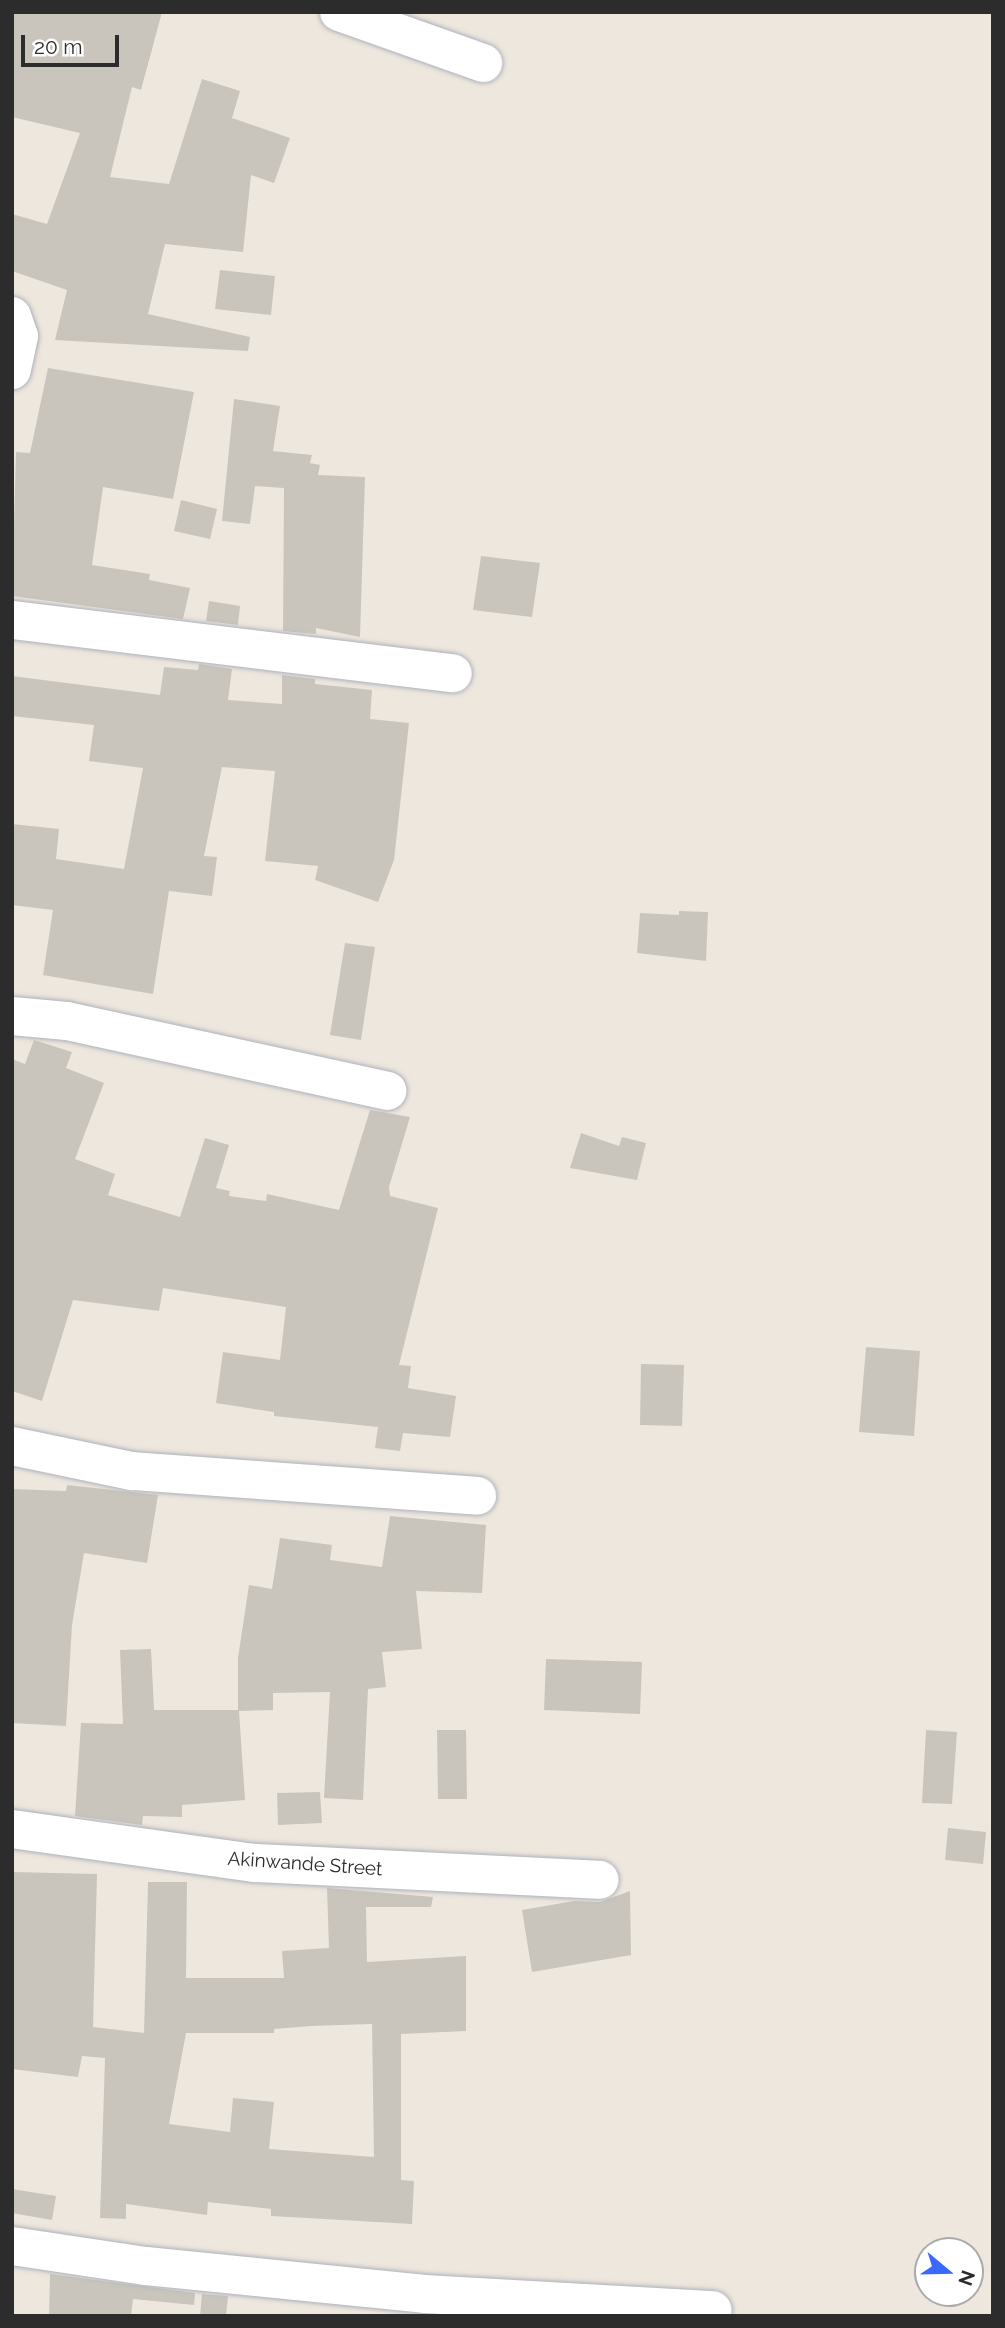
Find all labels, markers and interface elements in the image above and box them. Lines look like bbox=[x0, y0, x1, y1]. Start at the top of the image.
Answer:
scale bar bbox=[24, 21, 122, 65]
text: 20 m bbox=[34, 34, 82, 59]
street label: Akinwande Street bbox=[227, 1847, 383, 1881]
north arrow bbox=[914, 2237, 984, 2307]
text: N bbox=[954, 2268, 980, 2289]

